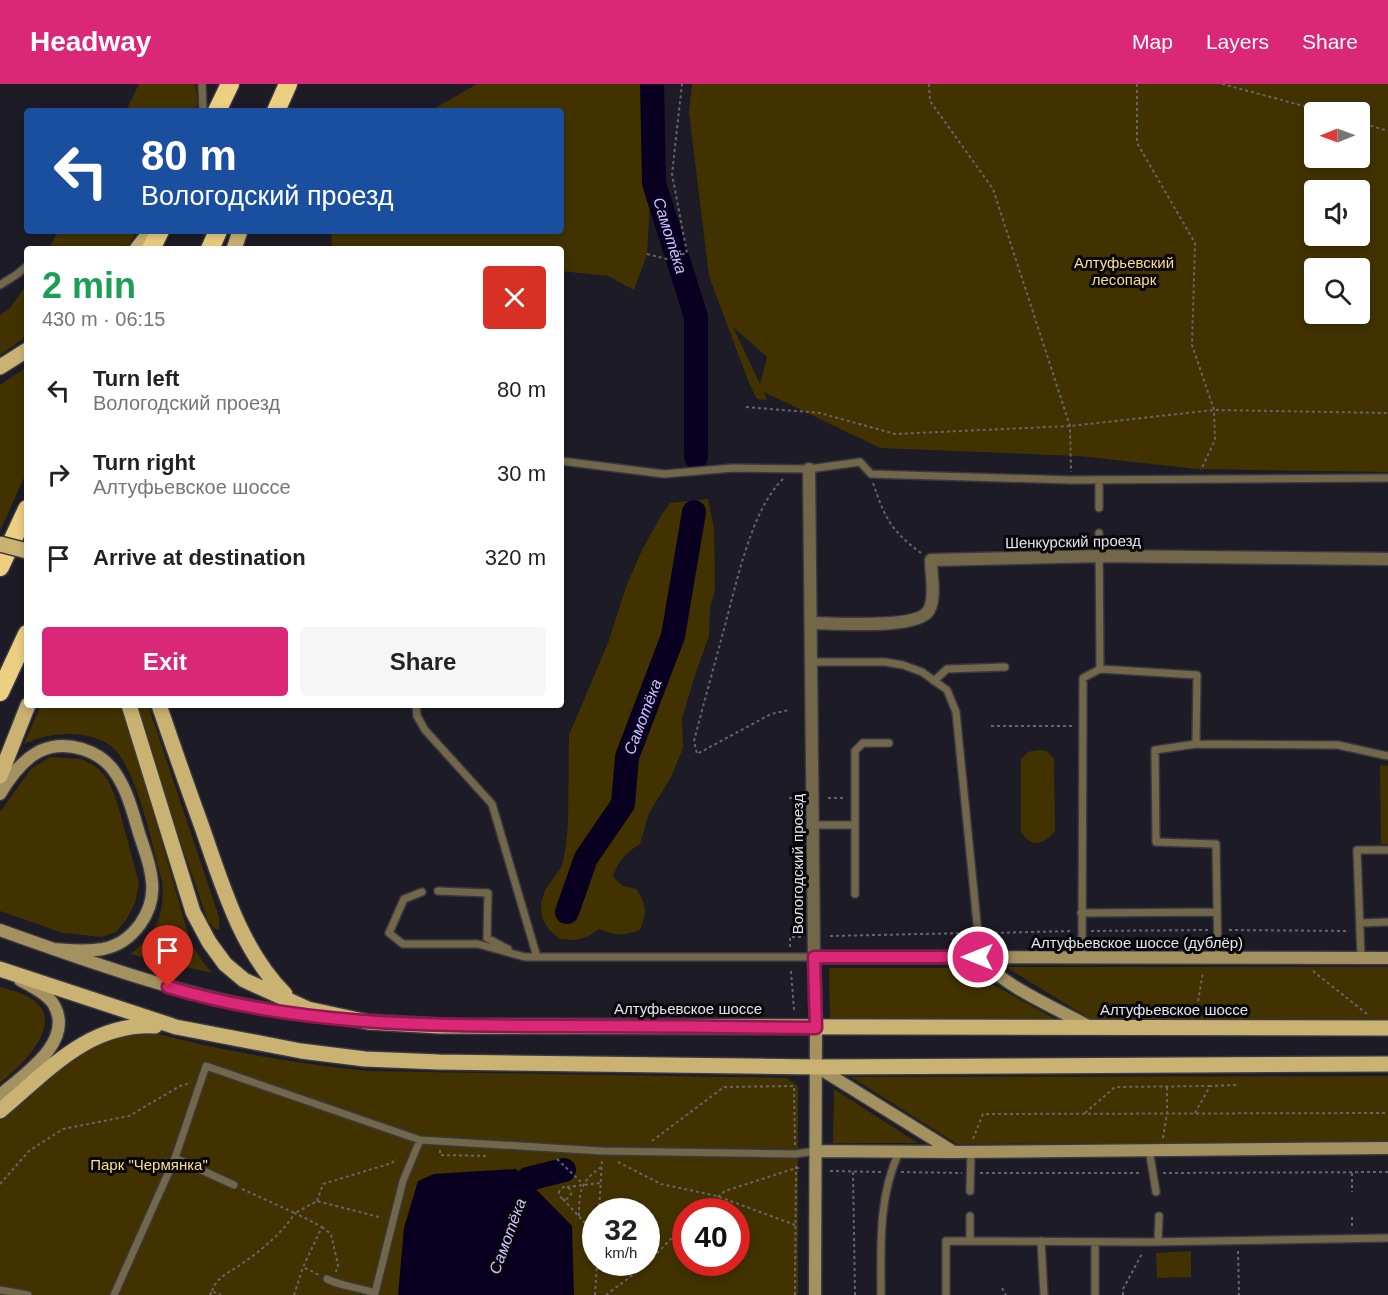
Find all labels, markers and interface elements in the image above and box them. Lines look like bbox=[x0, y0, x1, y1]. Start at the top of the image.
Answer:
text: Headway bbox=[30, 26, 151, 57]
text: Map bbox=[1132, 30, 1173, 53]
text: Layers bbox=[1206, 30, 1269, 53]
text: Share bbox=[1302, 30, 1358, 53]
north arrow bbox=[1304, 102, 1370, 168]
map controls bbox=[1304, 102, 1370, 324]
icon: left bbox=[42, 132, 120, 210]
text: 80 m bbox=[141, 132, 237, 179]
button: sound bbox=[1304, 180, 1370, 246]
text: Вологодский проезд bbox=[141, 181, 394, 211]
water label: Самотёка bbox=[650, 195, 690, 276]
park label: Алтуфьевский лесопарк bbox=[1074, 254, 1174, 288]
button: search bbox=[1304, 258, 1370, 324]
text: 2 min bbox=[42, 265, 136, 306]
button: close bbox=[483, 266, 546, 329]
text: 430 m · 06:15 bbox=[42, 308, 165, 330]
text: Turn left bbox=[93, 366, 179, 391]
icon: left bbox=[42, 374, 75, 407]
text: 80 m bbox=[497, 377, 546, 402]
text: Вологодский проезд bbox=[93, 392, 280, 414]
text: Turn right bbox=[93, 450, 195, 475]
icon: right bbox=[42, 458, 75, 491]
text: 30 m bbox=[497, 461, 546, 486]
text: Алтуфьевское шоссе bbox=[93, 476, 291, 498]
street label: Шенкурский проезд bbox=[1005, 532, 1141, 551]
icon: arrive bbox=[42, 542, 75, 575]
text: Arrive at destination bbox=[93, 545, 306, 570]
text: 320 m bbox=[485, 545, 546, 570]
button: Exit bbox=[42, 627, 288, 696]
button: Share bbox=[300, 627, 546, 696]
water label: Самотёка bbox=[621, 677, 665, 757]
street label: Вологодский проезд bbox=[789, 794, 806, 934]
pin bbox=[142, 925, 193, 987]
position arrow bbox=[946, 925, 1010, 989]
icon: arrive bbox=[151, 934, 184, 967]
street label: Алтуфьевское шоссе (дублёр) bbox=[1031, 934, 1243, 951]
street label: Алтуфьевское шоссе bbox=[614, 1000, 762, 1017]
street label: Алтуфьевское шоссе bbox=[1100, 1001, 1248, 1018]
park label: Парк "Чермянка" bbox=[90, 1156, 208, 1173]
water label: Самотёка bbox=[486, 1196, 529, 1276]
speed limit sign: 40 bbox=[672, 1198, 750, 1276]
text: 32 bbox=[604, 1213, 638, 1246]
text: km/h bbox=[605, 1244, 637, 1261]

